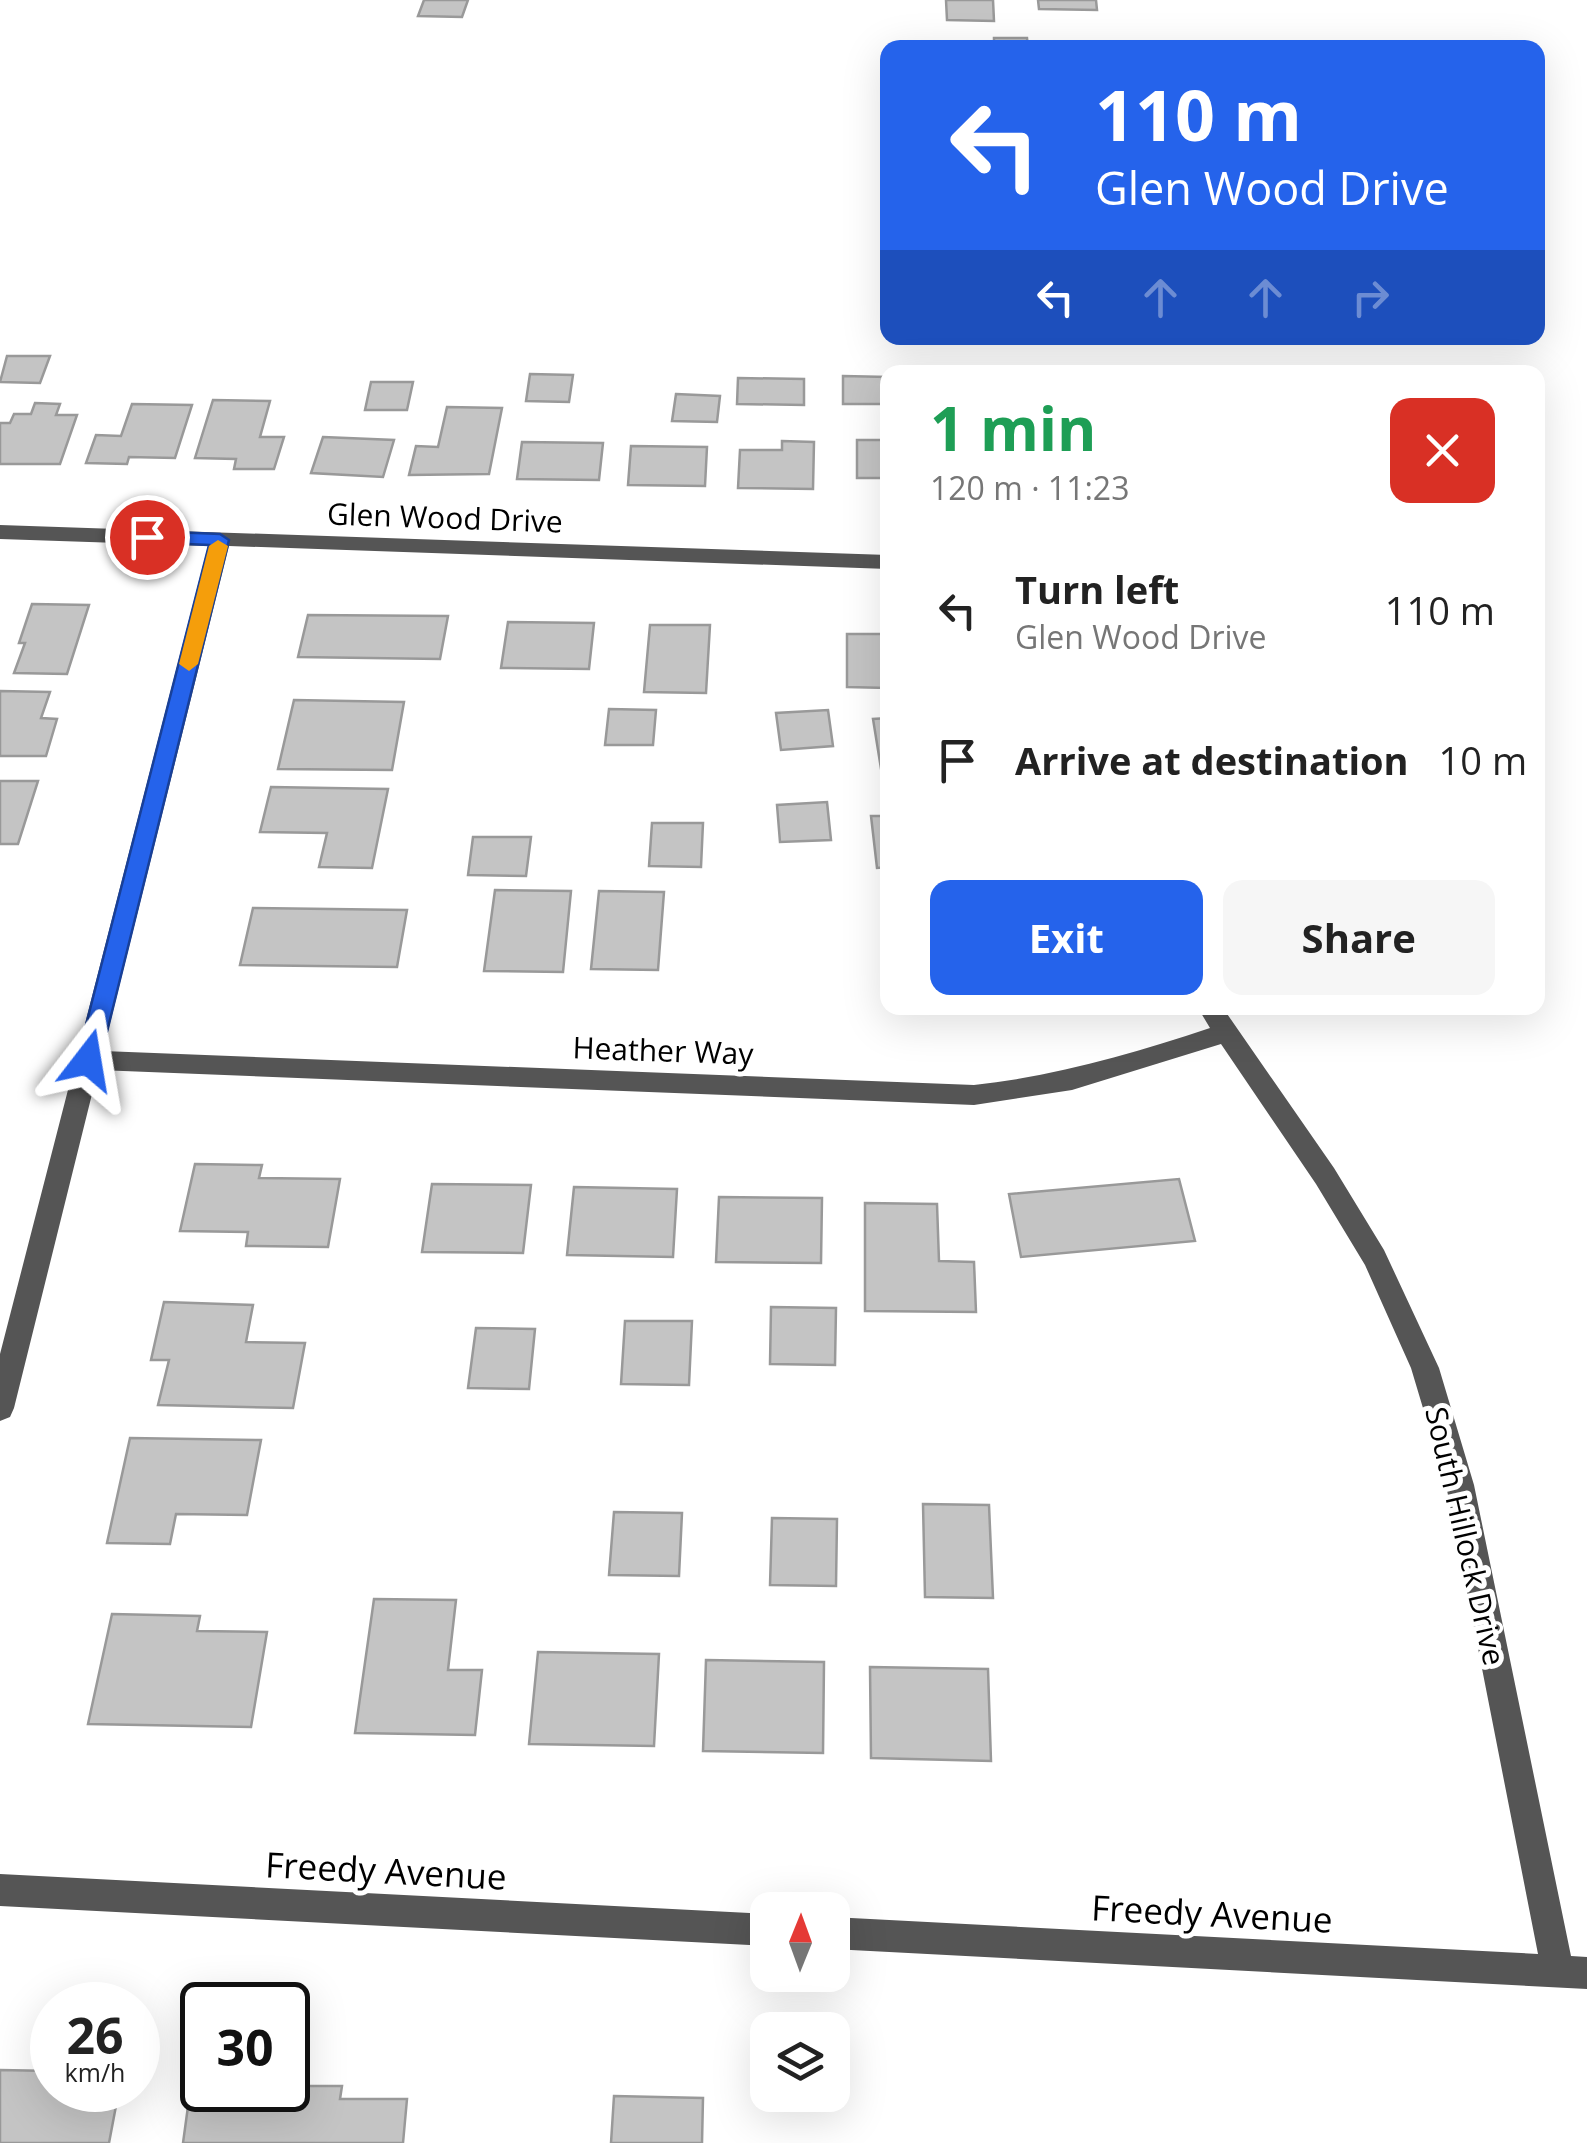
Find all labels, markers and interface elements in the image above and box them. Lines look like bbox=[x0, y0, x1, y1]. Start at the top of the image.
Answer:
text: 110 m bbox=[1095, 66, 1302, 162]
icon: left bbox=[930, 80, 1060, 210]
text: Glen Wood Drive bbox=[1095, 157, 1449, 218]
icon: left bbox=[1028, 270, 1083, 325]
icon: ahead bbox=[1133, 270, 1188, 325]
icon: ahead bbox=[1238, 270, 1293, 325]
icon: right bbox=[1343, 270, 1398, 325]
text: 1 min bbox=[930, 387, 1097, 469]
button: close bbox=[1390, 398, 1495, 503]
text: 120 m · 11:23 bbox=[930, 466, 1129, 509]
street label: Glen Wood Drive bbox=[326, 492, 564, 542]
pin bbox=[105, 495, 190, 580]
icon: arrive bbox=[120, 510, 175, 565]
text: Turn left bbox=[1015, 563, 1179, 615]
icon: left bbox=[930, 583, 985, 638]
text: 110 m bbox=[1385, 584, 1495, 636]
text: Glen Wood Drive bbox=[1015, 615, 1267, 658]
icon: arrive bbox=[930, 733, 985, 788]
text: Arrive at destination bbox=[1015, 734, 1409, 786]
text: 10 m bbox=[1439, 734, 1527, 786]
button: Exit bbox=[930, 880, 1203, 995]
button: Share bbox=[1223, 880, 1495, 995]
position arrow bbox=[36, 1008, 140, 1112]
street label: Heather Way bbox=[572, 1026, 755, 1074]
street label: South Hillock Drive bbox=[1416, 1403, 1516, 1669]
street label: Freedy Avenue bbox=[264, 1840, 508, 1900]
street label: Freedy Avenue bbox=[1090, 1883, 1334, 1943]
north arrow bbox=[750, 1892, 850, 1992]
map controls bbox=[750, 1892, 850, 2112]
speed limit sign: 30 bbox=[180, 1982, 310, 2112]
text: 26 bbox=[66, 2001, 124, 2069]
button: layers bbox=[750, 2012, 850, 2112]
text: km/h bbox=[65, 2055, 125, 2089]

